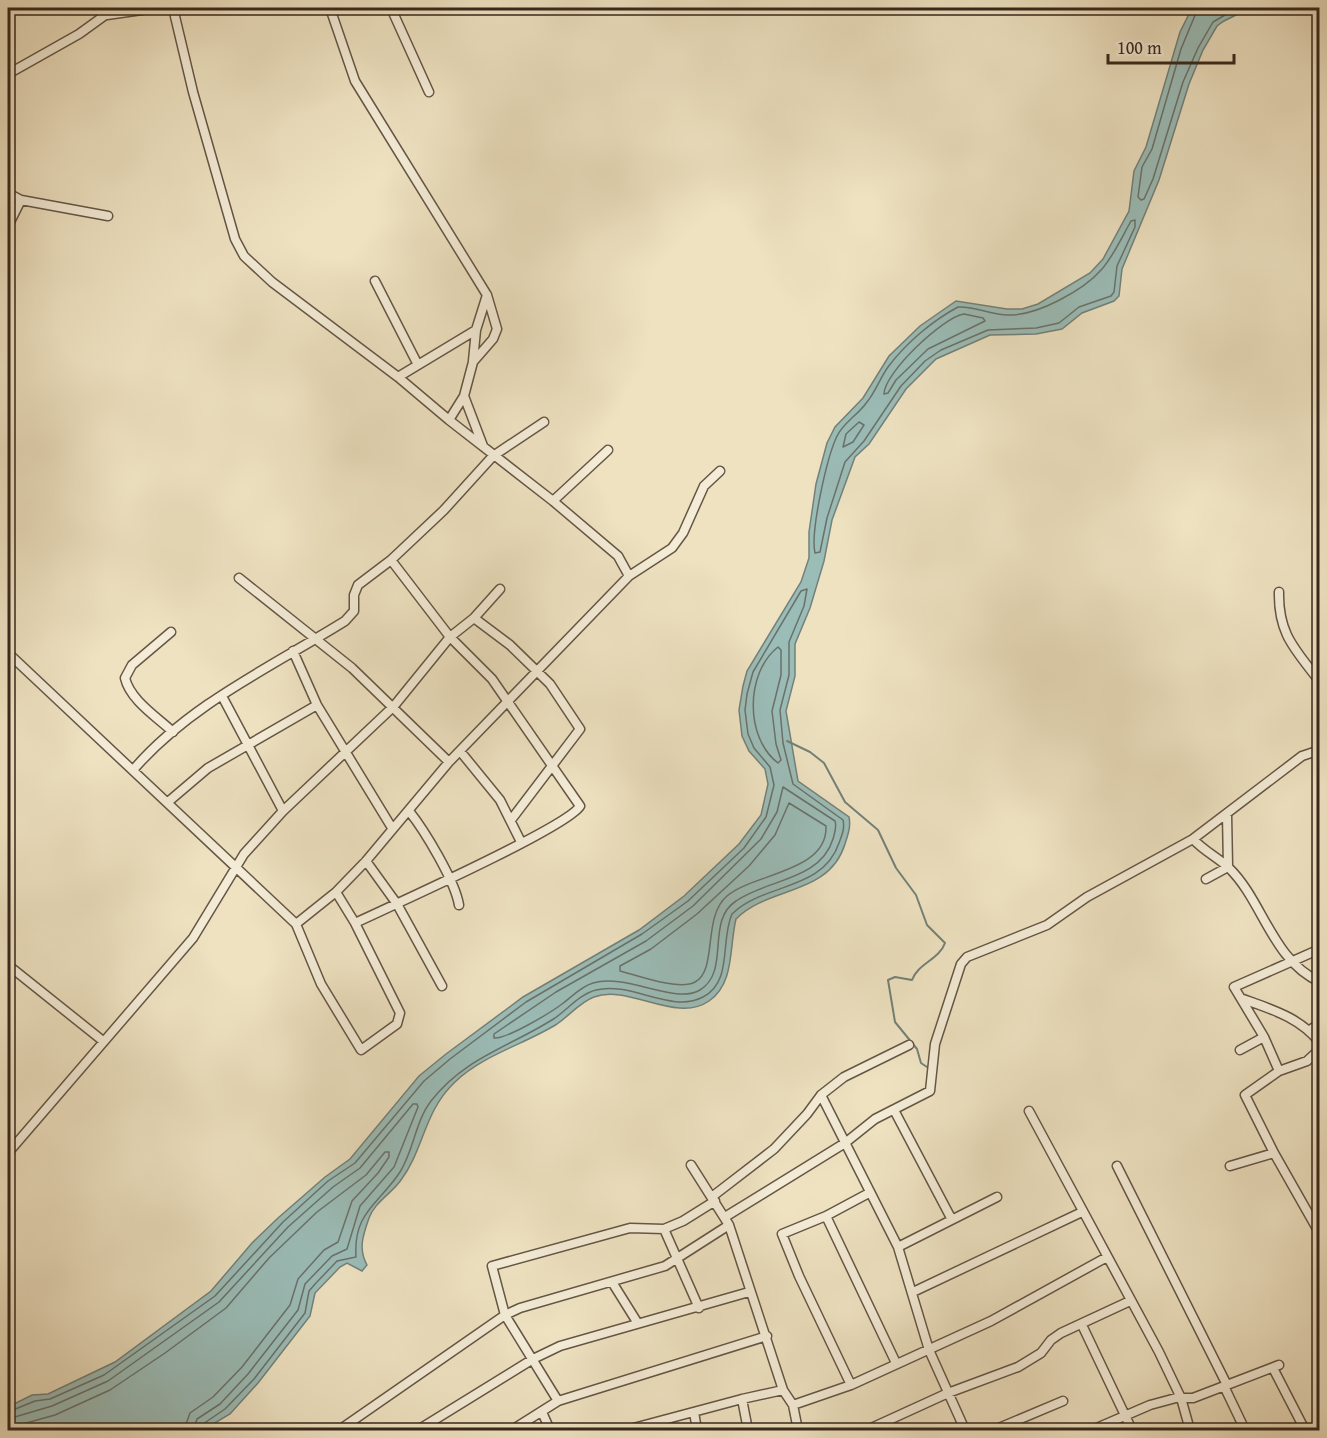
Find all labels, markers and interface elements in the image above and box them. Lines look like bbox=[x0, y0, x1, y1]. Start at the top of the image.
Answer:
scale bar bbox=[1108, 27, 1234, 65]
text: 100 m bbox=[1117, 34, 1162, 61]

